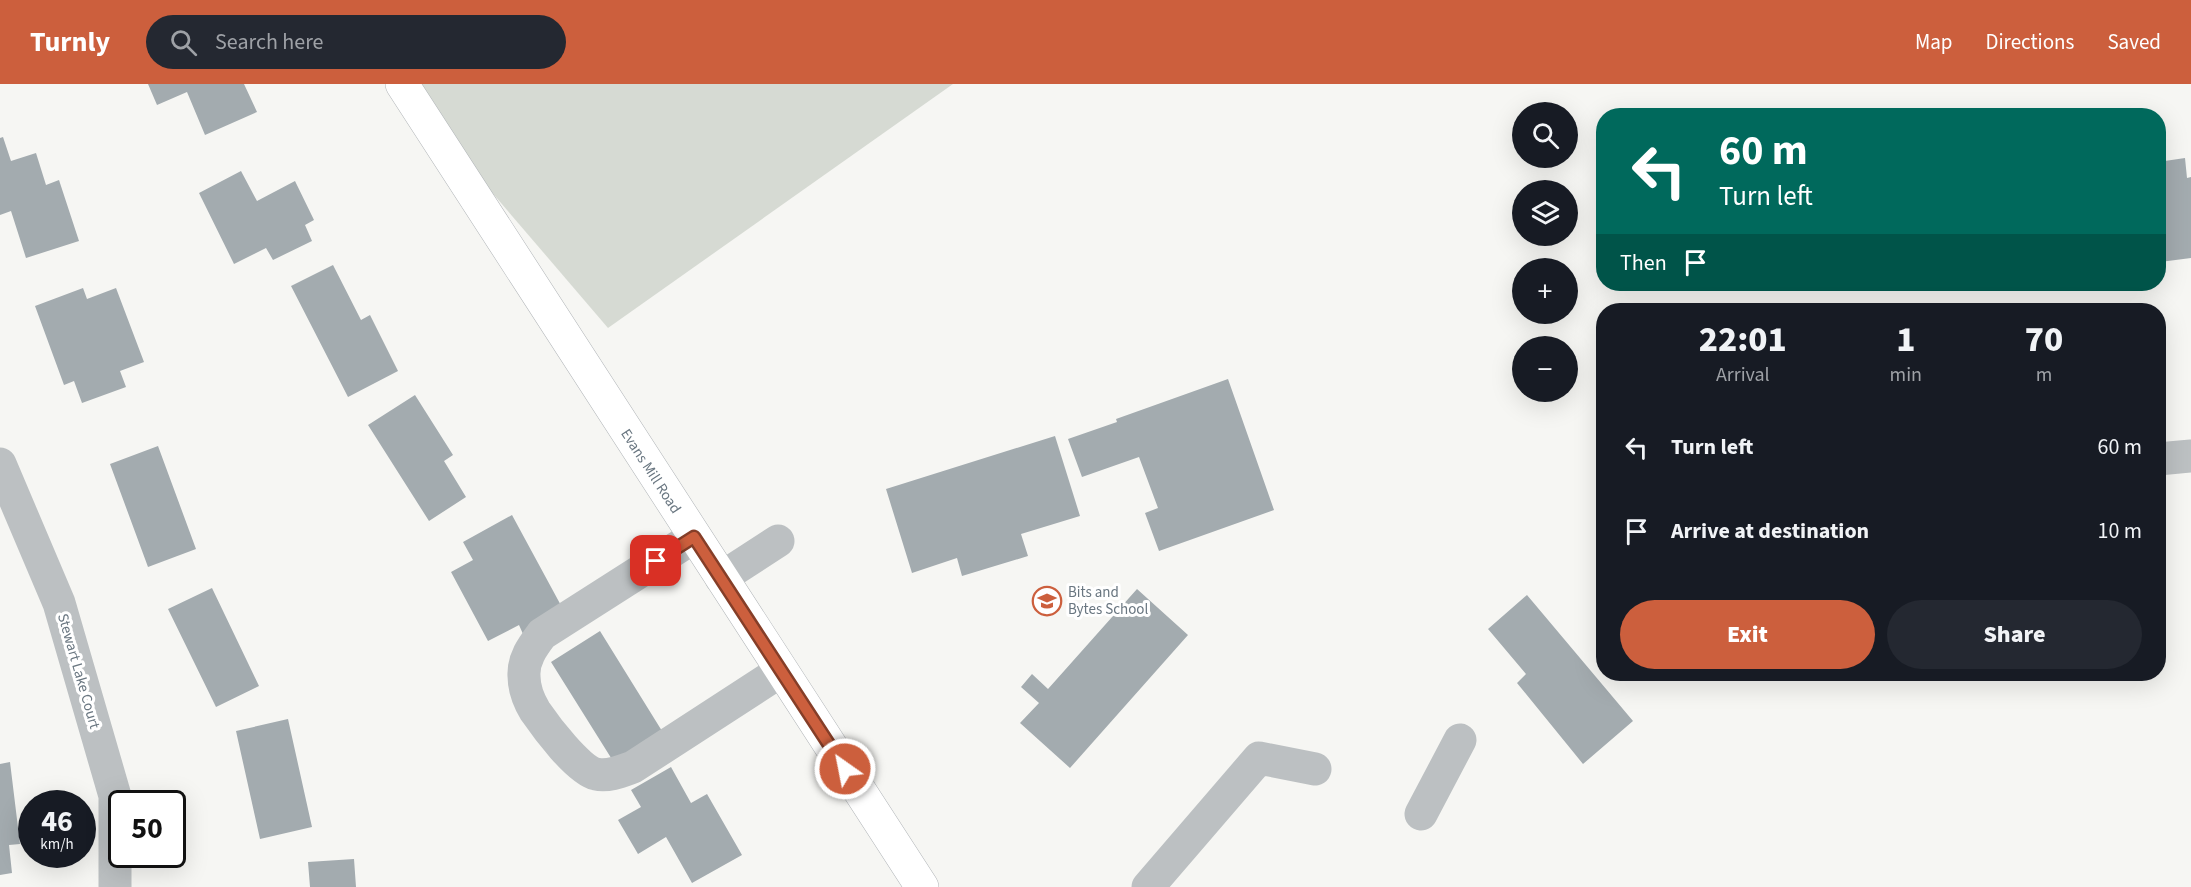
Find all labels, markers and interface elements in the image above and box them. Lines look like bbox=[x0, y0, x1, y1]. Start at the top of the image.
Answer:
search box bbox=[146, 15, 566, 69]
text: Turnly bbox=[30, 22, 110, 62]
icon: search bbox=[167, 26, 200, 59]
text: Search here bbox=[215, 26, 324, 58]
text: Map bbox=[1915, 27, 1953, 57]
text: Directions bbox=[1986, 27, 2074, 57]
text: Saved bbox=[2107, 27, 2161, 57]
map controls bbox=[1512, 102, 1578, 402]
button: search bbox=[1512, 102, 1578, 168]
text: 60 m bbox=[1719, 121, 1808, 181]
icon: left bbox=[1620, 132, 1698, 210]
text: Turn left bbox=[1719, 177, 1813, 216]
button: layers bbox=[1512, 180, 1578, 246]
icon: arrive bbox=[1679, 246, 1712, 279]
text: Then bbox=[1620, 247, 1667, 279]
button: + bbox=[1512, 258, 1578, 324]
text: 22:01 bbox=[1699, 314, 1787, 365]
text: 1 bbox=[1896, 314, 1915, 365]
text: 70 bbox=[2025, 314, 2063, 365]
button: − bbox=[1512, 336, 1578, 402]
text: Arrival bbox=[1716, 361, 1770, 389]
text: min bbox=[1890, 361, 1922, 389]
text: m bbox=[2036, 361, 2052, 389]
street label: Evans Mill Road bbox=[615, 425, 686, 518]
icon: left bbox=[1620, 431, 1653, 464]
text: Turn left bbox=[1671, 431, 1753, 463]
text: 60 m bbox=[2097, 431, 2142, 463]
icon: arrive bbox=[1620, 515, 1653, 548]
text: Arrive at destination bbox=[1671, 515, 1869, 547]
text: 10 m bbox=[2097, 515, 2142, 547]
pin bbox=[630, 535, 681, 586]
icon: arrive bbox=[639, 544, 672, 577]
place label: Bits and Bytes School bbox=[1068, 582, 1148, 620]
school or university icon: Bits and Bytes School bbox=[1031, 585, 1063, 617]
button: Exit bbox=[1620, 600, 1875, 669]
button: Share bbox=[1887, 600, 2142, 669]
street label: Stewart Lake Court bbox=[52, 611, 105, 731]
position arrow bbox=[813, 737, 877, 801]
speed limit sign: 50 bbox=[108, 790, 186, 868]
text: 46 bbox=[41, 800, 73, 843]
text: km/h bbox=[40, 834, 74, 855]

